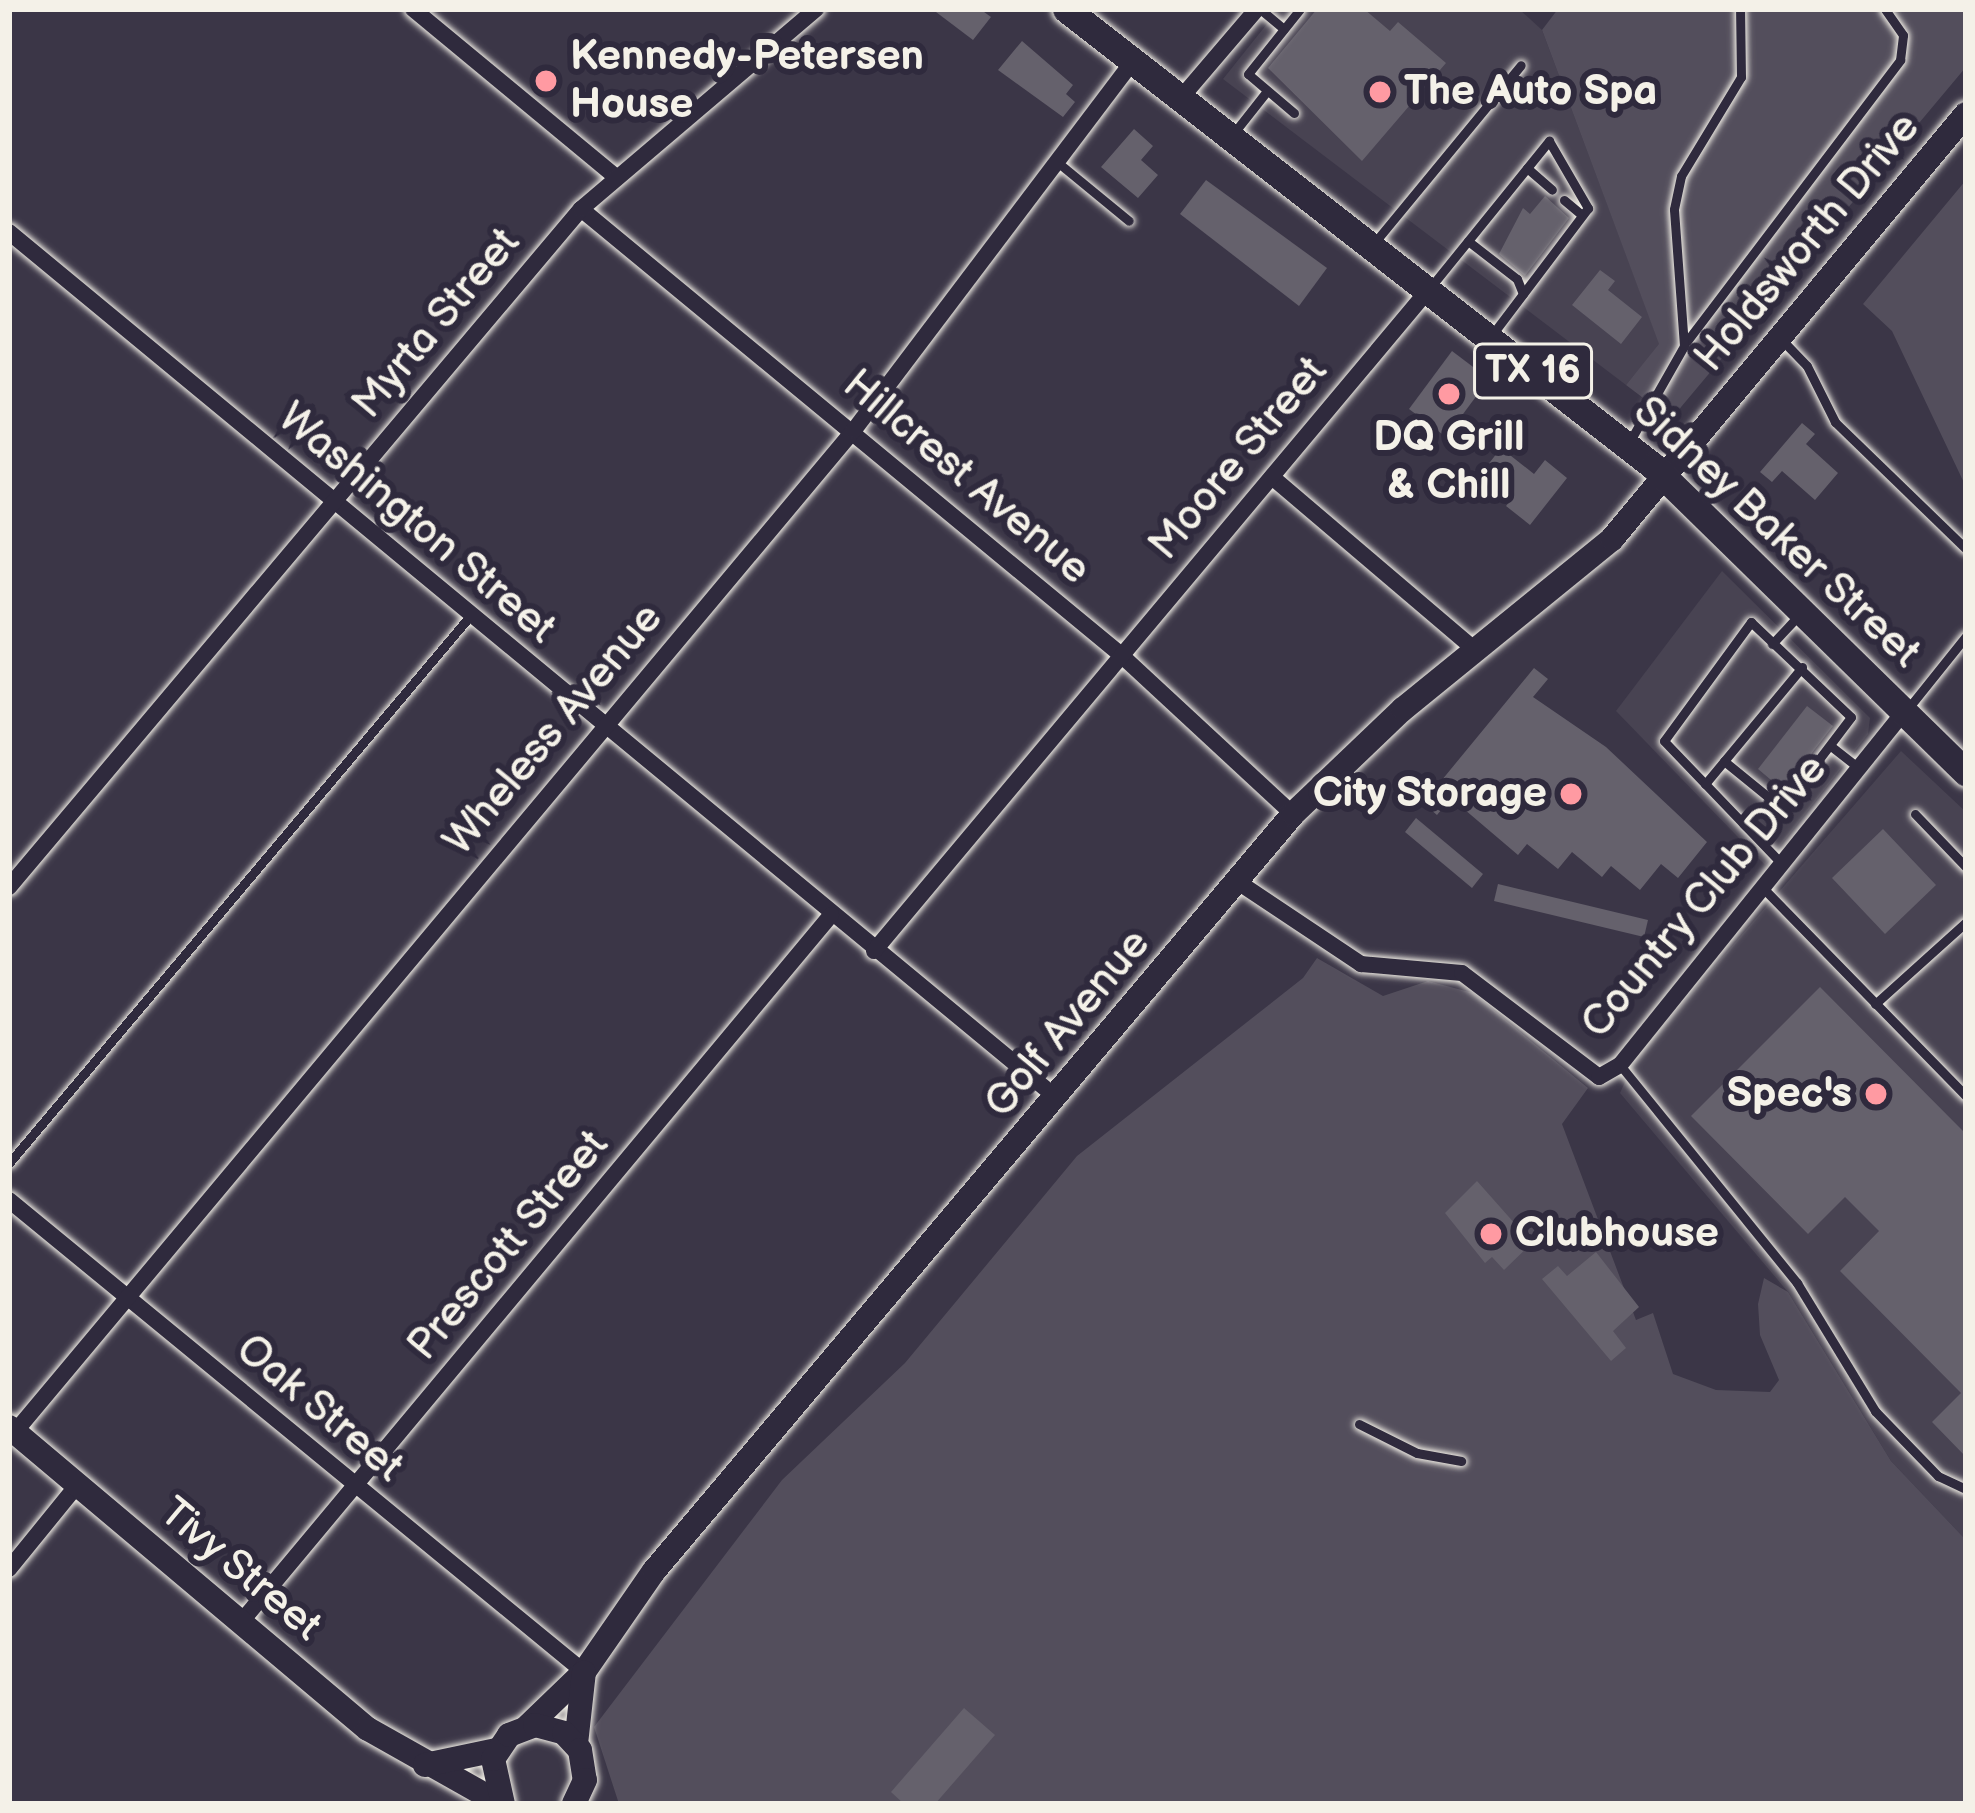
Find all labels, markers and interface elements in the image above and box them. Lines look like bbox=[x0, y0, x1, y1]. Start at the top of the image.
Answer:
place label: Kennedy-Petersen House bbox=[570, 32, 924, 130]
place label: The Auto Spa bbox=[1404, 67, 1657, 117]
marker: Kennedy-Petersen House bbox=[533, 68, 559, 94]
marker: The Auto Spa bbox=[1367, 79, 1393, 105]
street label: Holdsworth Drive bbox=[1685, 104, 1931, 382]
street label: Myrta Street bbox=[343, 219, 531, 429]
road number: TX 16 bbox=[1473, 338, 1593, 404]
street label: Moore Street bbox=[1139, 347, 1339, 571]
street label: Hillcrest Avenue bbox=[832, 360, 1100, 596]
marker: DQ Grill & Chill bbox=[1436, 381, 1462, 407]
street label: Sidney Baker Street bbox=[1621, 386, 1931, 680]
street label: Washington Street bbox=[267, 393, 565, 655]
place label: DQ Grill & Chill bbox=[1373, 413, 1525, 512]
street label: Wheless Avenue bbox=[434, 594, 674, 866]
street label: Country Club Drive bbox=[1571, 744, 1839, 1050]
place label: City Storage bbox=[1312, 769, 1547, 819]
marker: City Storage bbox=[1558, 781, 1584, 807]
street label: Golf Avenue bbox=[975, 920, 1161, 1128]
place label: Spec's bbox=[1727, 1069, 1852, 1119]
marker: Spec's bbox=[1863, 1081, 1889, 1107]
street label: Prescott Street bbox=[398, 1121, 620, 1371]
place label: Clubhouse bbox=[1515, 1209, 1719, 1259]
marker: Clubhouse bbox=[1478, 1221, 1504, 1247]
street label: Oak Street bbox=[225, 1325, 413, 1493]
street label: Tivy Street bbox=[148, 1487, 332, 1653]

